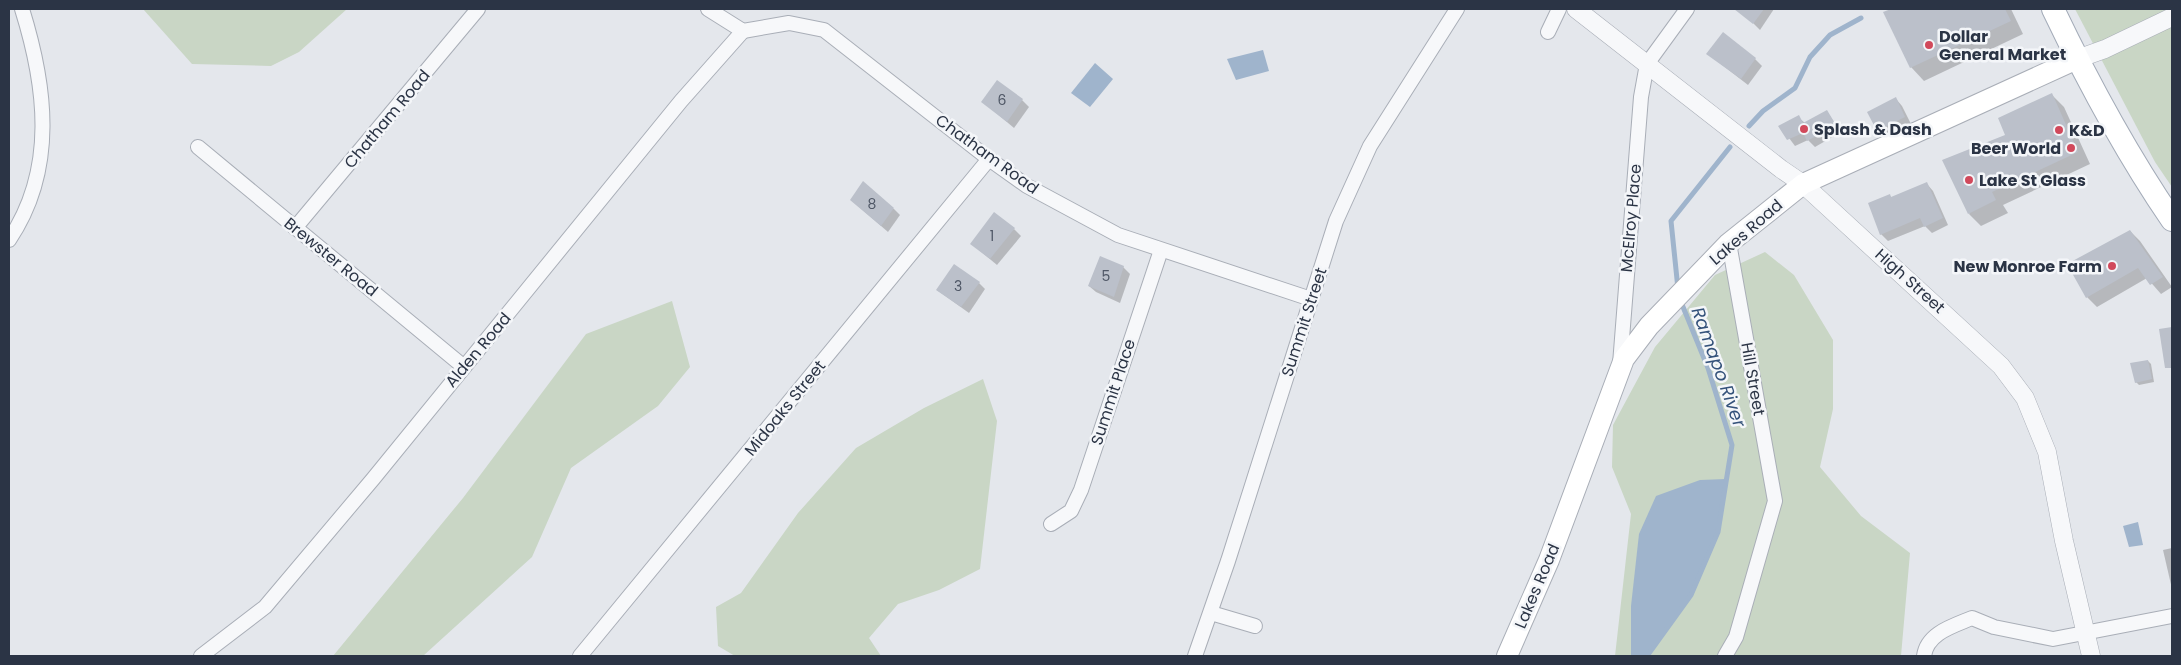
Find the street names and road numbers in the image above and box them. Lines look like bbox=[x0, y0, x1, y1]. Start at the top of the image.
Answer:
street label: Chatham Road bbox=[339, 65, 435, 173]
street label: Chatham Road bbox=[931, 109, 1043, 199]
street label: McElroy Place bbox=[1615, 163, 1647, 273]
street label: Lakes Road bbox=[1704, 194, 1788, 270]
street label: Brewster Road bbox=[279, 212, 383, 302]
street label: High Street bbox=[1870, 243, 1950, 319]
street label: Summit Street bbox=[1276, 264, 1333, 380]
street label: Alden Road bbox=[440, 308, 516, 392]
street label: Summit Place bbox=[1085, 336, 1141, 448]
street label: Hill Street bbox=[1735, 341, 1771, 418]
street label: Midoaks Street bbox=[739, 355, 831, 461]
street label: Lakes Road bbox=[1509, 540, 1565, 632]

